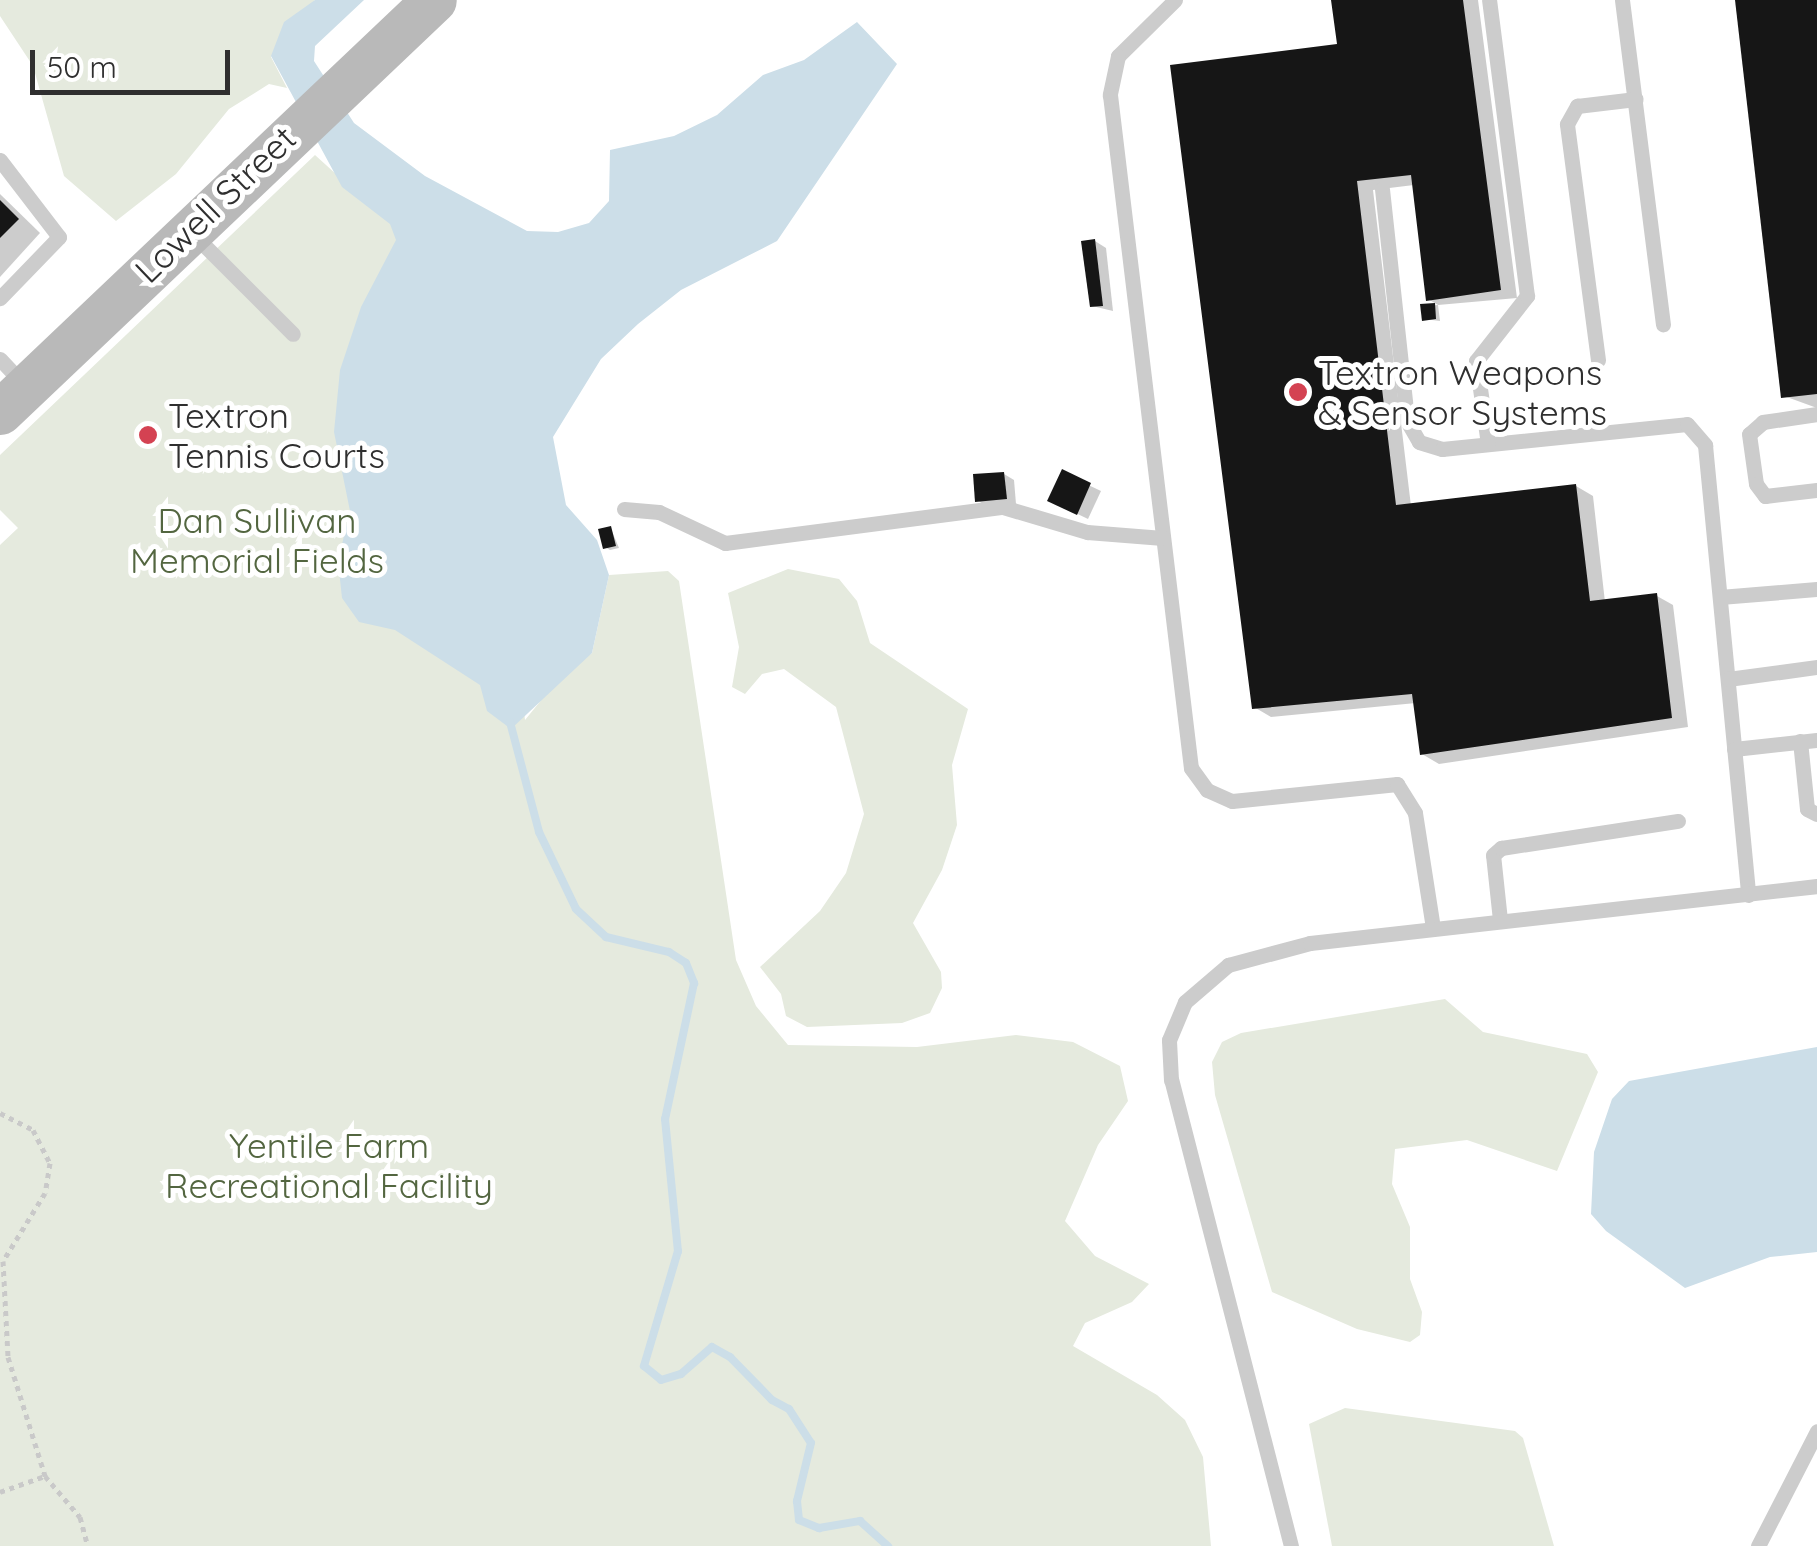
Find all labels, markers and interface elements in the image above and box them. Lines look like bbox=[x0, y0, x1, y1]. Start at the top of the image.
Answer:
scale bar bbox=[35, 30, 235, 92]
text: 50 m bbox=[47, 48, 117, 86]
street label: Lowell Street bbox=[126, 117, 304, 291]
place label: Textron Weapons & Sensor Systems bbox=[1318, 351, 1607, 433]
marker: Textron Weapons & Sensor Systems bbox=[1287, 381, 1309, 403]
place label: Textron Tennis Courts bbox=[168, 394, 385, 476]
marker: Textron Tennis Courts bbox=[137, 424, 159, 446]
park label: Dan Sullivan Memorial Fields bbox=[130, 499, 384, 581]
park label: Yentile Farm Recreational Facility bbox=[165, 1124, 493, 1206]

